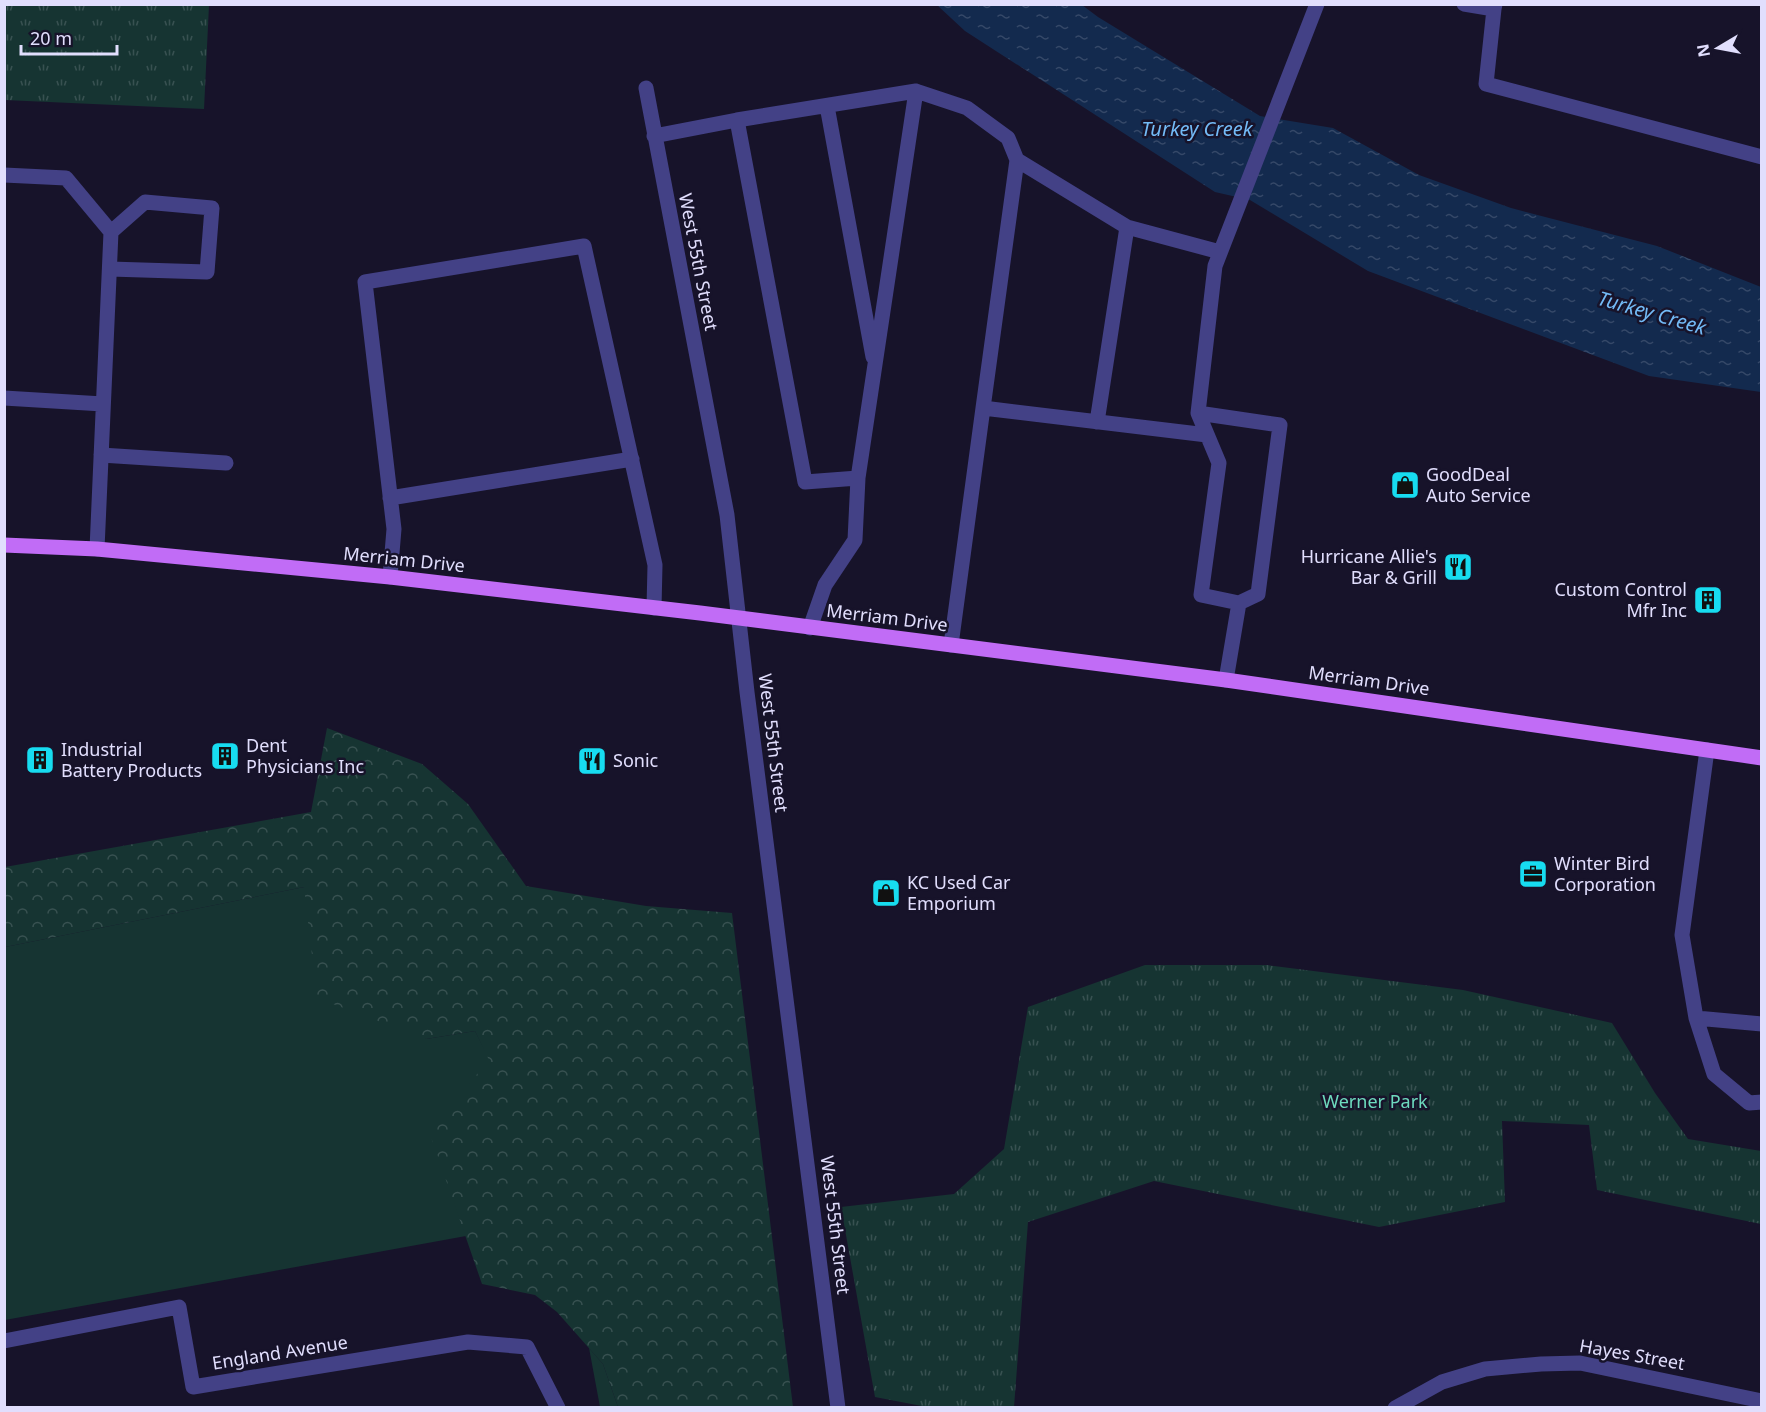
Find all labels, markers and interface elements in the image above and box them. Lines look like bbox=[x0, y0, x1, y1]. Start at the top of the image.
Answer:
scale bar bbox=[21, 18, 117, 56]
north arrow bbox=[1688, 18, 1748, 78]
text: 20 m bbox=[30, 26, 72, 50]
text: N bbox=[1691, 42, 1715, 59]
water label: Turkey Creek bbox=[1141, 115, 1254, 142]
street label: West 55th Street bbox=[674, 191, 724, 333]
water label: Turkey Creek bbox=[1595, 284, 1710, 341]
place label: GoodDeal Auto Service bbox=[1426, 462, 1531, 507]
shop icon: GoodDeal Auto Service bbox=[1389, 469, 1421, 501]
street label: Merriam Drive bbox=[342, 541, 466, 577]
place label: Hurricane Allie's Bar & Grill bbox=[1301, 544, 1437, 589]
restaurant icon: Hurricane Allie's Bar & Grill bbox=[1442, 551, 1474, 583]
place label: Custom Control Mfr Inc bbox=[1554, 577, 1687, 622]
building icon: Custom Control Mfr Inc bbox=[1692, 584, 1724, 616]
street label: Merriam Drive bbox=[825, 598, 949, 636]
street label: Merriam Drive bbox=[1307, 660, 1431, 700]
street label: West 55th Street bbox=[754, 672, 794, 814]
place label: Dent Physicians Inc bbox=[246, 733, 364, 778]
place label: Industrial Battery Products bbox=[61, 737, 202, 782]
building icon: Dent Physicians Inc bbox=[209, 740, 241, 772]
building icon: Industrial Battery Products bbox=[24, 744, 56, 776]
restaurant icon: Sonic bbox=[576, 745, 608, 777]
place label: Sonic bbox=[613, 748, 659, 772]
place label: Winter Bird Corporation bbox=[1554, 851, 1656, 896]
office icon: Winter Bird Corporation bbox=[1517, 858, 1549, 890]
place label: KC Used Car Emporium bbox=[907, 870, 1011, 915]
shop icon: KC Used Car Emporium bbox=[870, 877, 902, 909]
park label: Werner Park bbox=[1322, 1089, 1428, 1113]
street label: West 55th Street bbox=[816, 1154, 856, 1296]
street label: England Avenue bbox=[210, 1329, 349, 1375]
street label: Hayes Street bbox=[1578, 1333, 1687, 1375]

